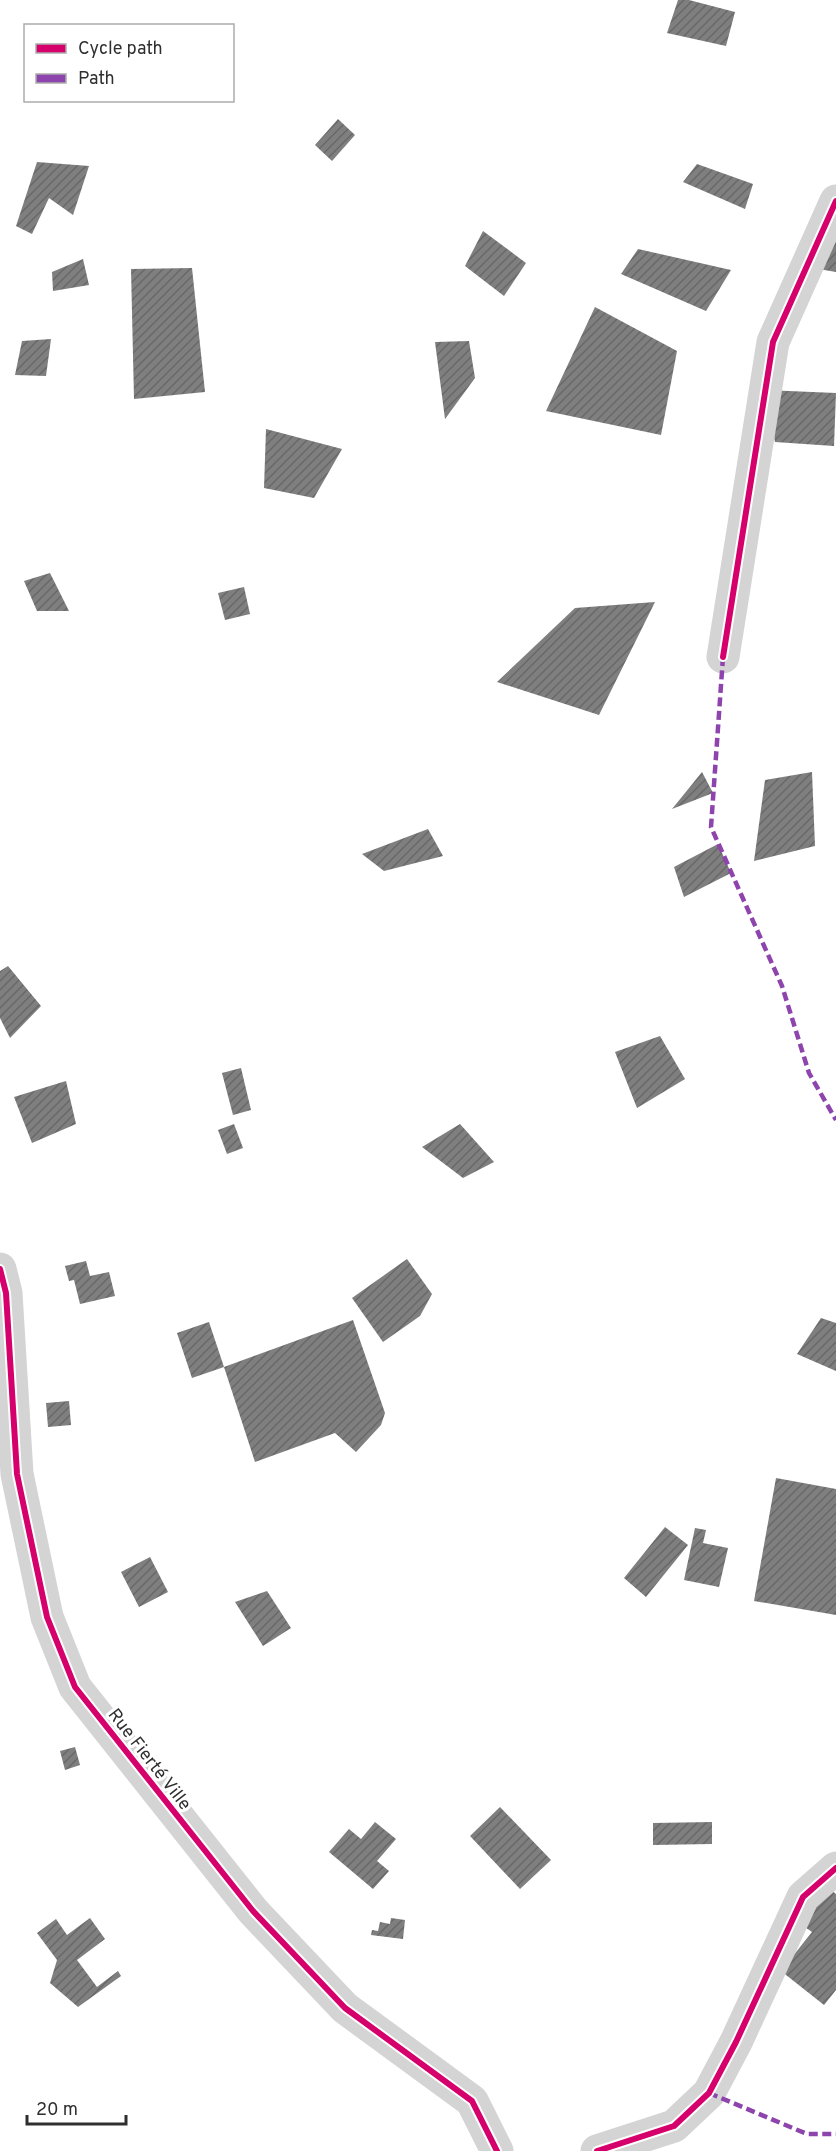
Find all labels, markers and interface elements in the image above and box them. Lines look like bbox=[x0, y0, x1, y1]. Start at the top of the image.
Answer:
legend bbox=[24, 24, 234, 102]
text: Cycle path bbox=[78, 38, 163, 61]
text: Path bbox=[78, 68, 115, 91]
street label: Rue Fierté Ville bbox=[102, 1704, 196, 1815]
scale bar bbox=[27, 2088, 126, 2126]
text: 20 m bbox=[36, 2099, 78, 2122]

